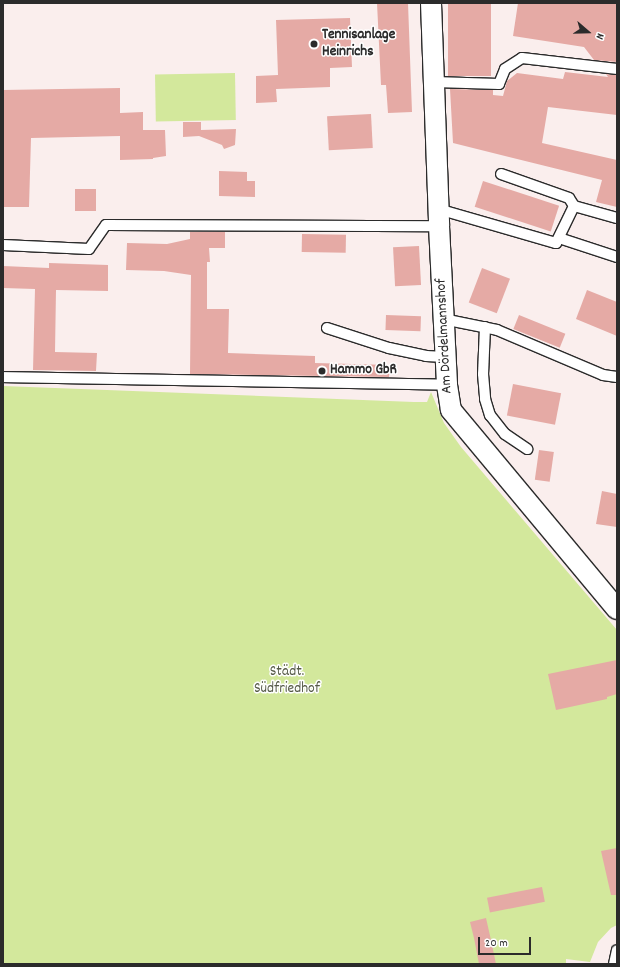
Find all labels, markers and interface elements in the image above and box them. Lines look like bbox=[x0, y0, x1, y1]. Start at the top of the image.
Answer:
north arrow bbox=[568, 12, 608, 52]
place label: Tennisanlage Heinrichs bbox=[322, 26, 395, 61]
text: N bbox=[591, 31, 608, 41]
marker: Tennisanlage Heinrichs bbox=[309, 39, 319, 49]
street label: Am Dördelmannshof bbox=[433, 278, 457, 394]
place label: Hammo GbR bbox=[330, 362, 397, 380]
marker: Hammo GbR bbox=[317, 366, 327, 376]
park label: Städt. Südfriedhof bbox=[254, 663, 320, 698]
scale bar bbox=[480, 929, 533, 955]
text: 20 m bbox=[485, 935, 508, 952]

